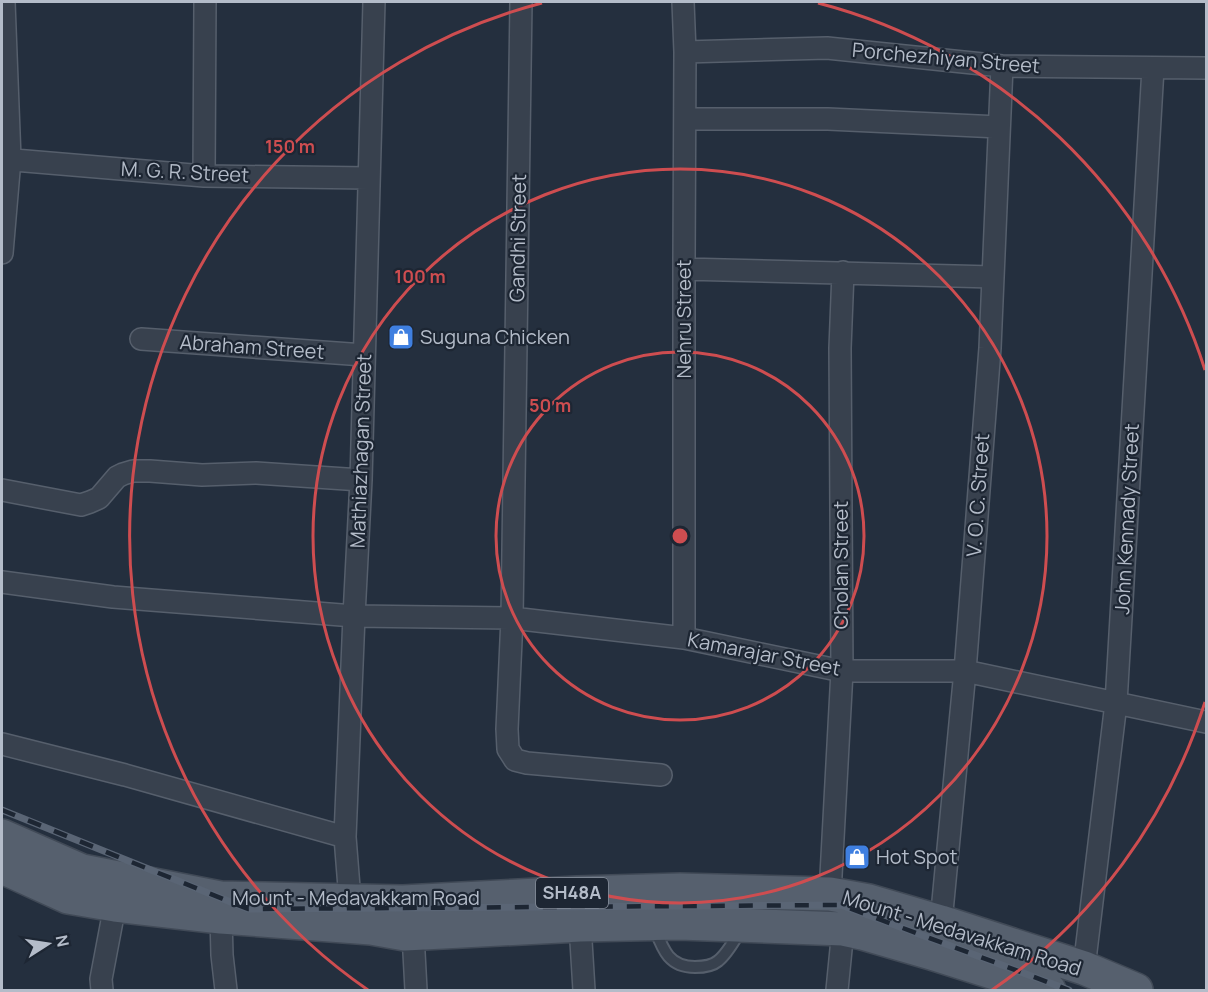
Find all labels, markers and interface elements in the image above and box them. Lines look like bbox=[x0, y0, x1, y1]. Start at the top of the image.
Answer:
street label: Porchezhiyan Street bbox=[851, 36, 1041, 79]
text: 150 m bbox=[265, 134, 315, 158]
street label: M. G. R. Street bbox=[120, 155, 250, 188]
street label: Gandhi Street bbox=[503, 174, 532, 302]
street label: Nehru Street bbox=[670, 259, 697, 379]
text: 100 m bbox=[394, 264, 446, 288]
shop icon: Suguna Chicken bbox=[386, 322, 416, 352]
place label: Suguna Chicken bbox=[420, 323, 570, 350]
street label: Abraham Street bbox=[179, 328, 325, 365]
street label: Mathiazhagan Street bbox=[344, 353, 377, 549]
text: 50 m bbox=[529, 393, 571, 417]
street label: John Kennady Street bbox=[1108, 423, 1145, 615]
street label: V. O. C. Street bbox=[960, 432, 995, 558]
street label: Cholan Street bbox=[827, 501, 854, 629]
centre of rings bbox=[670, 526, 690, 546]
street label: Kamarajar Street bbox=[685, 625, 843, 682]
shop icon: Hot Spot bbox=[842, 842, 872, 872]
place label: Hot Spot bbox=[876, 843, 958, 870]
road number: SH48A bbox=[536, 878, 608, 908]
street label: Mount - Medavakkam Road bbox=[840, 883, 1085, 982]
street label: Mount - Medavakkam Road bbox=[232, 884, 480, 911]
north arrow bbox=[18, 914, 78, 974]
text: N bbox=[51, 933, 75, 949]

